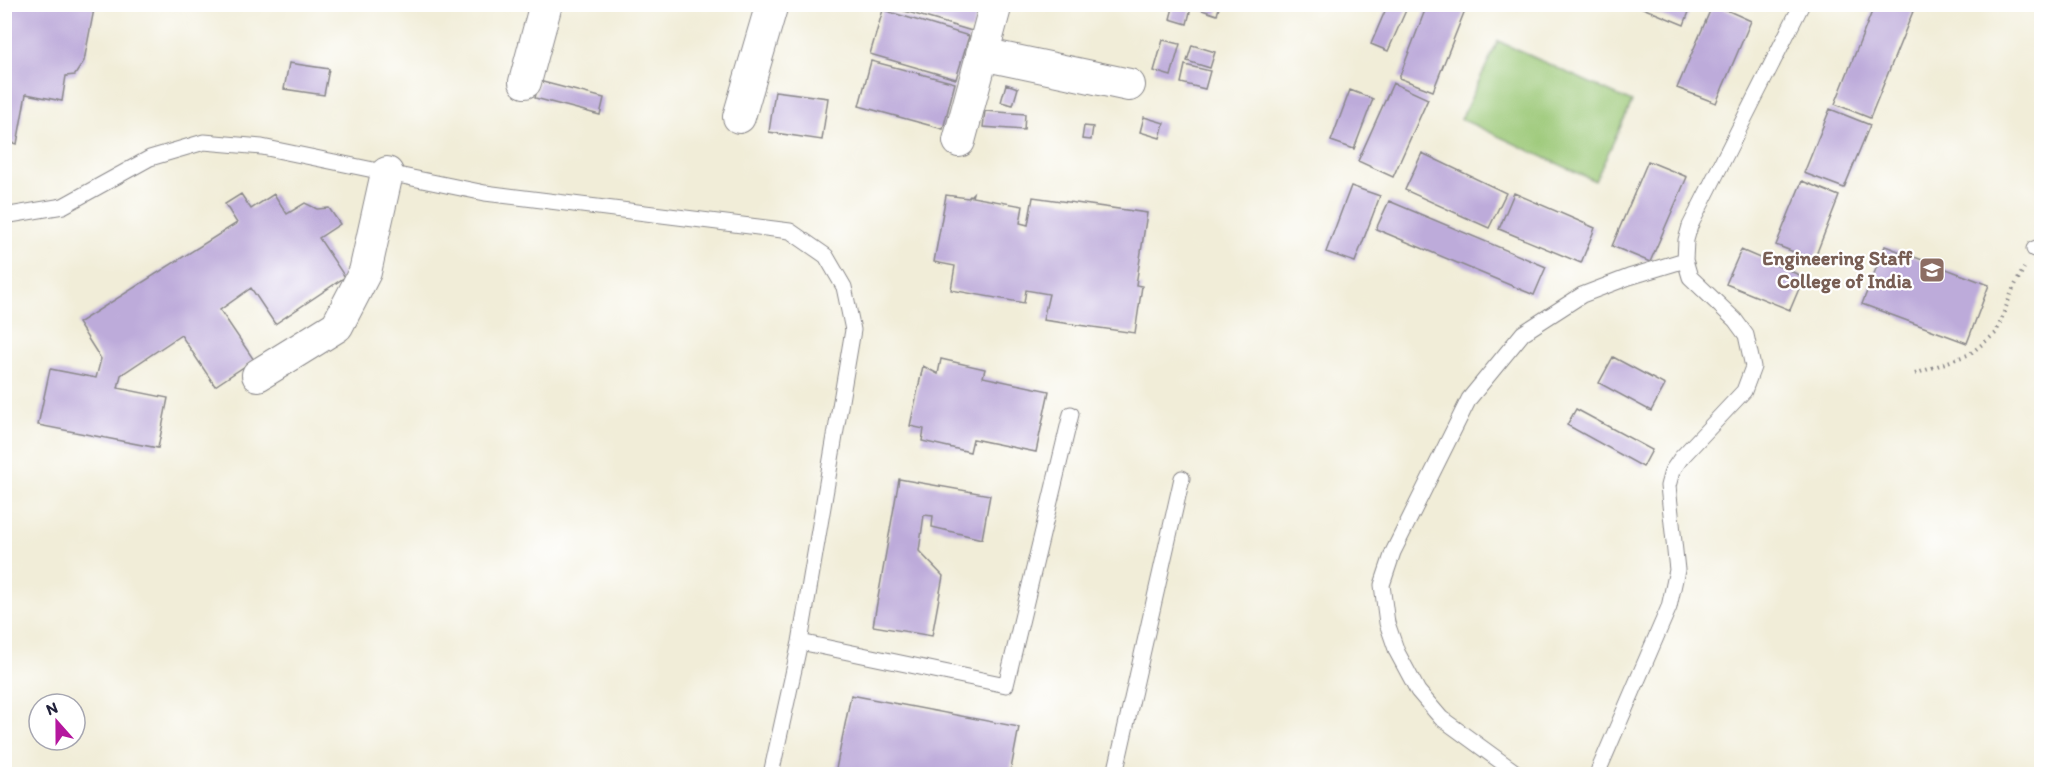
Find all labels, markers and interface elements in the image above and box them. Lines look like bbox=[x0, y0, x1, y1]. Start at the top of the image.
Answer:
place label: Engineering Staff College of India bbox=[1762, 246, 1913, 294]
school or university icon: Engineering Staff College of India bbox=[1917, 255, 1947, 285]
north arrow bbox=[27, 692, 87, 752]
text: N bbox=[43, 698, 60, 719]

